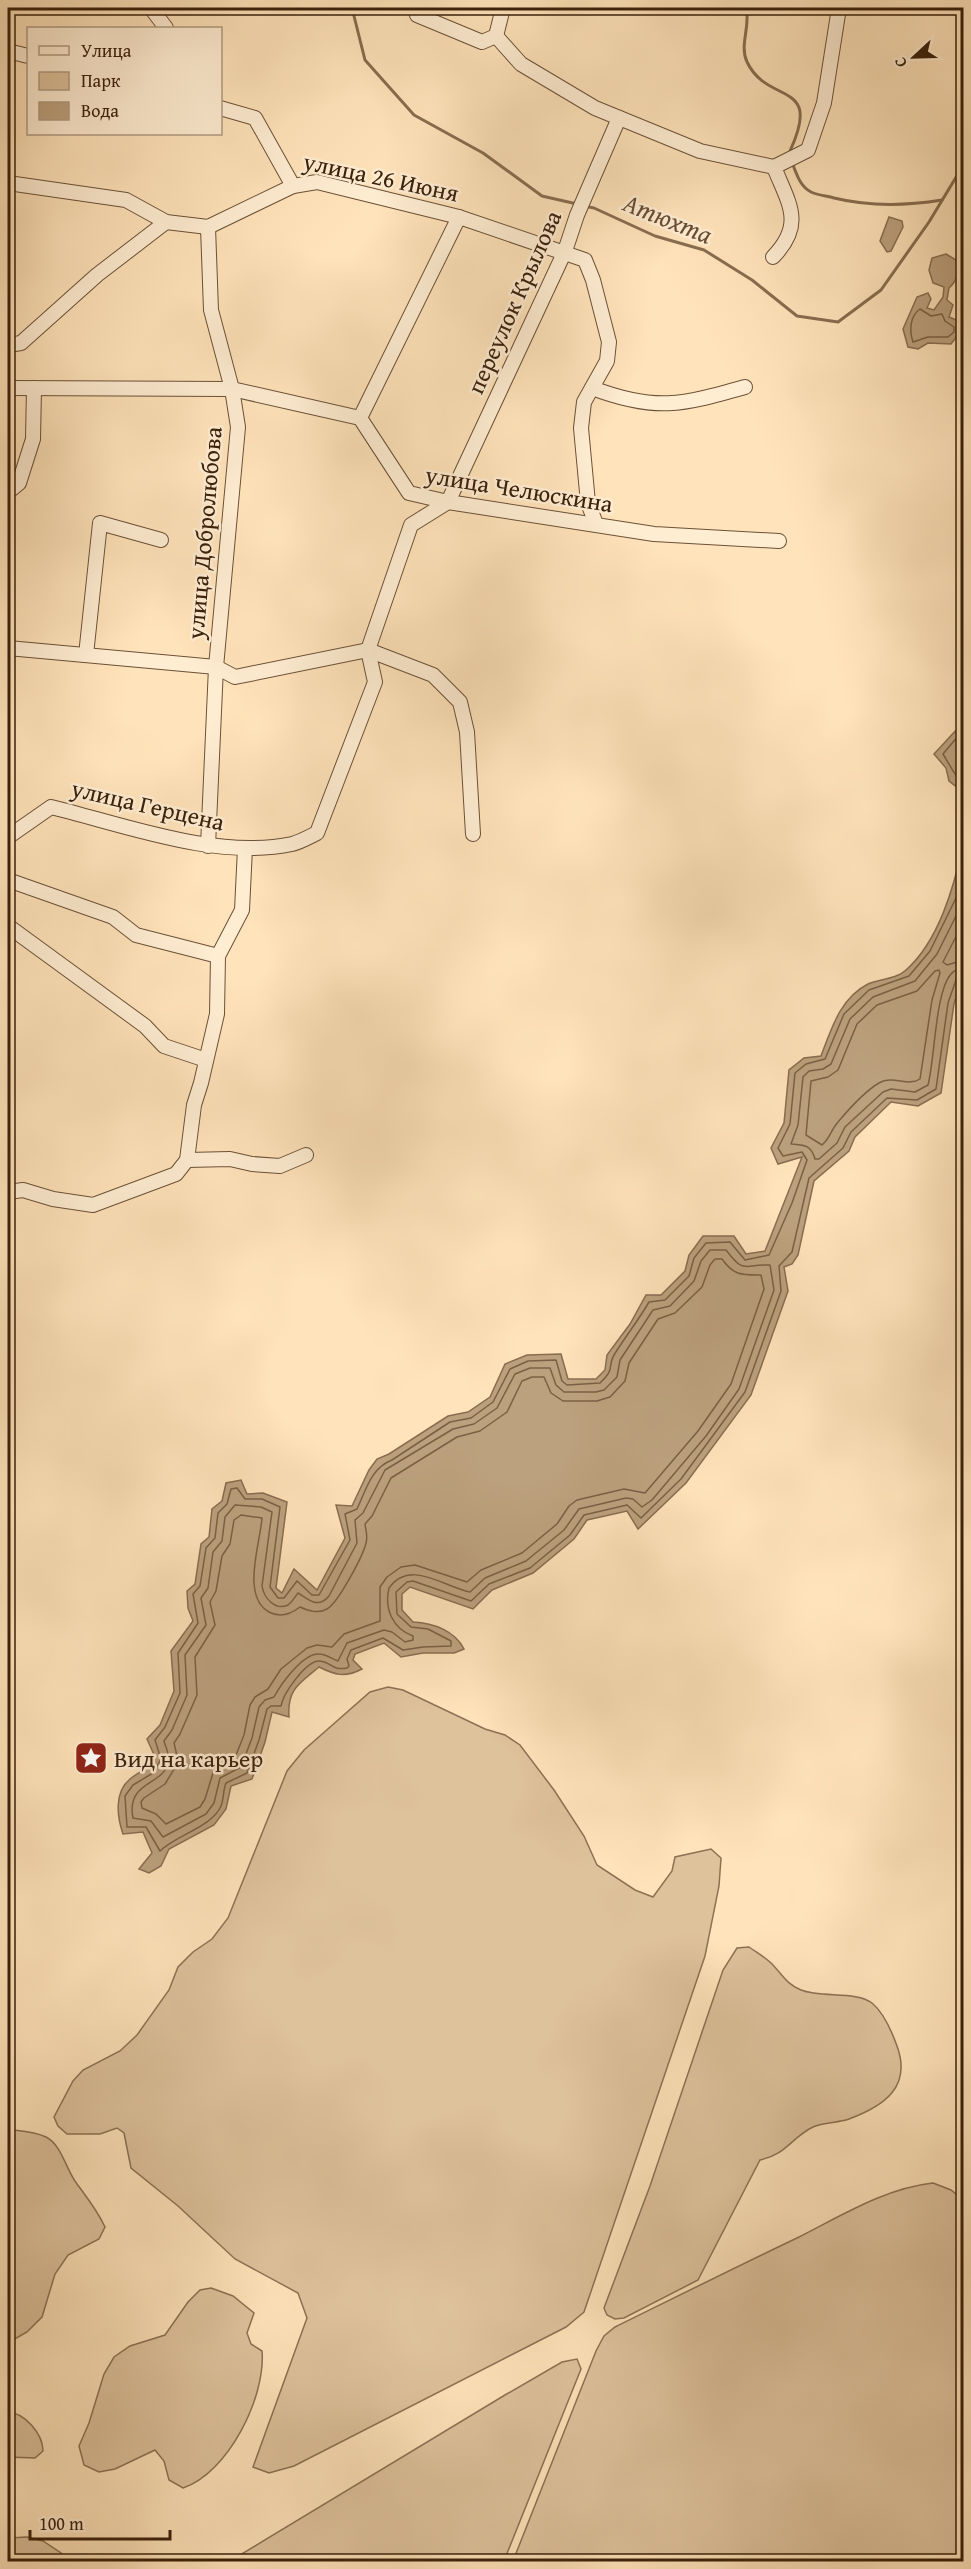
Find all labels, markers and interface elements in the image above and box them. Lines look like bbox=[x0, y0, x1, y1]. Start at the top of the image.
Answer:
legend bbox=[27, 27, 222, 135]
north arrow bbox=[884, 27, 944, 87]
text: Улица bbox=[81, 37, 132, 64]
text: С bbox=[887, 54, 913, 71]
text: Парк bbox=[81, 67, 121, 94]
text: Вода bbox=[81, 97, 119, 124]
street label: улица 26 Июня bbox=[299, 143, 462, 211]
water label: Атюхта bbox=[617, 182, 718, 254]
street label: переулок Крылова bbox=[458, 204, 570, 399]
street label: улица Добролюбова bbox=[177, 425, 231, 642]
street label: улица Челюскина bbox=[422, 457, 616, 521]
street label: улица Герцена bbox=[67, 770, 229, 840]
place icon: Вид на карьер bbox=[73, 1740, 109, 1776]
place label: Вид на карьер bbox=[114, 1741, 263, 1776]
scale bar bbox=[30, 2503, 170, 2541]
text: 100 m bbox=[39, 2510, 84, 2537]

